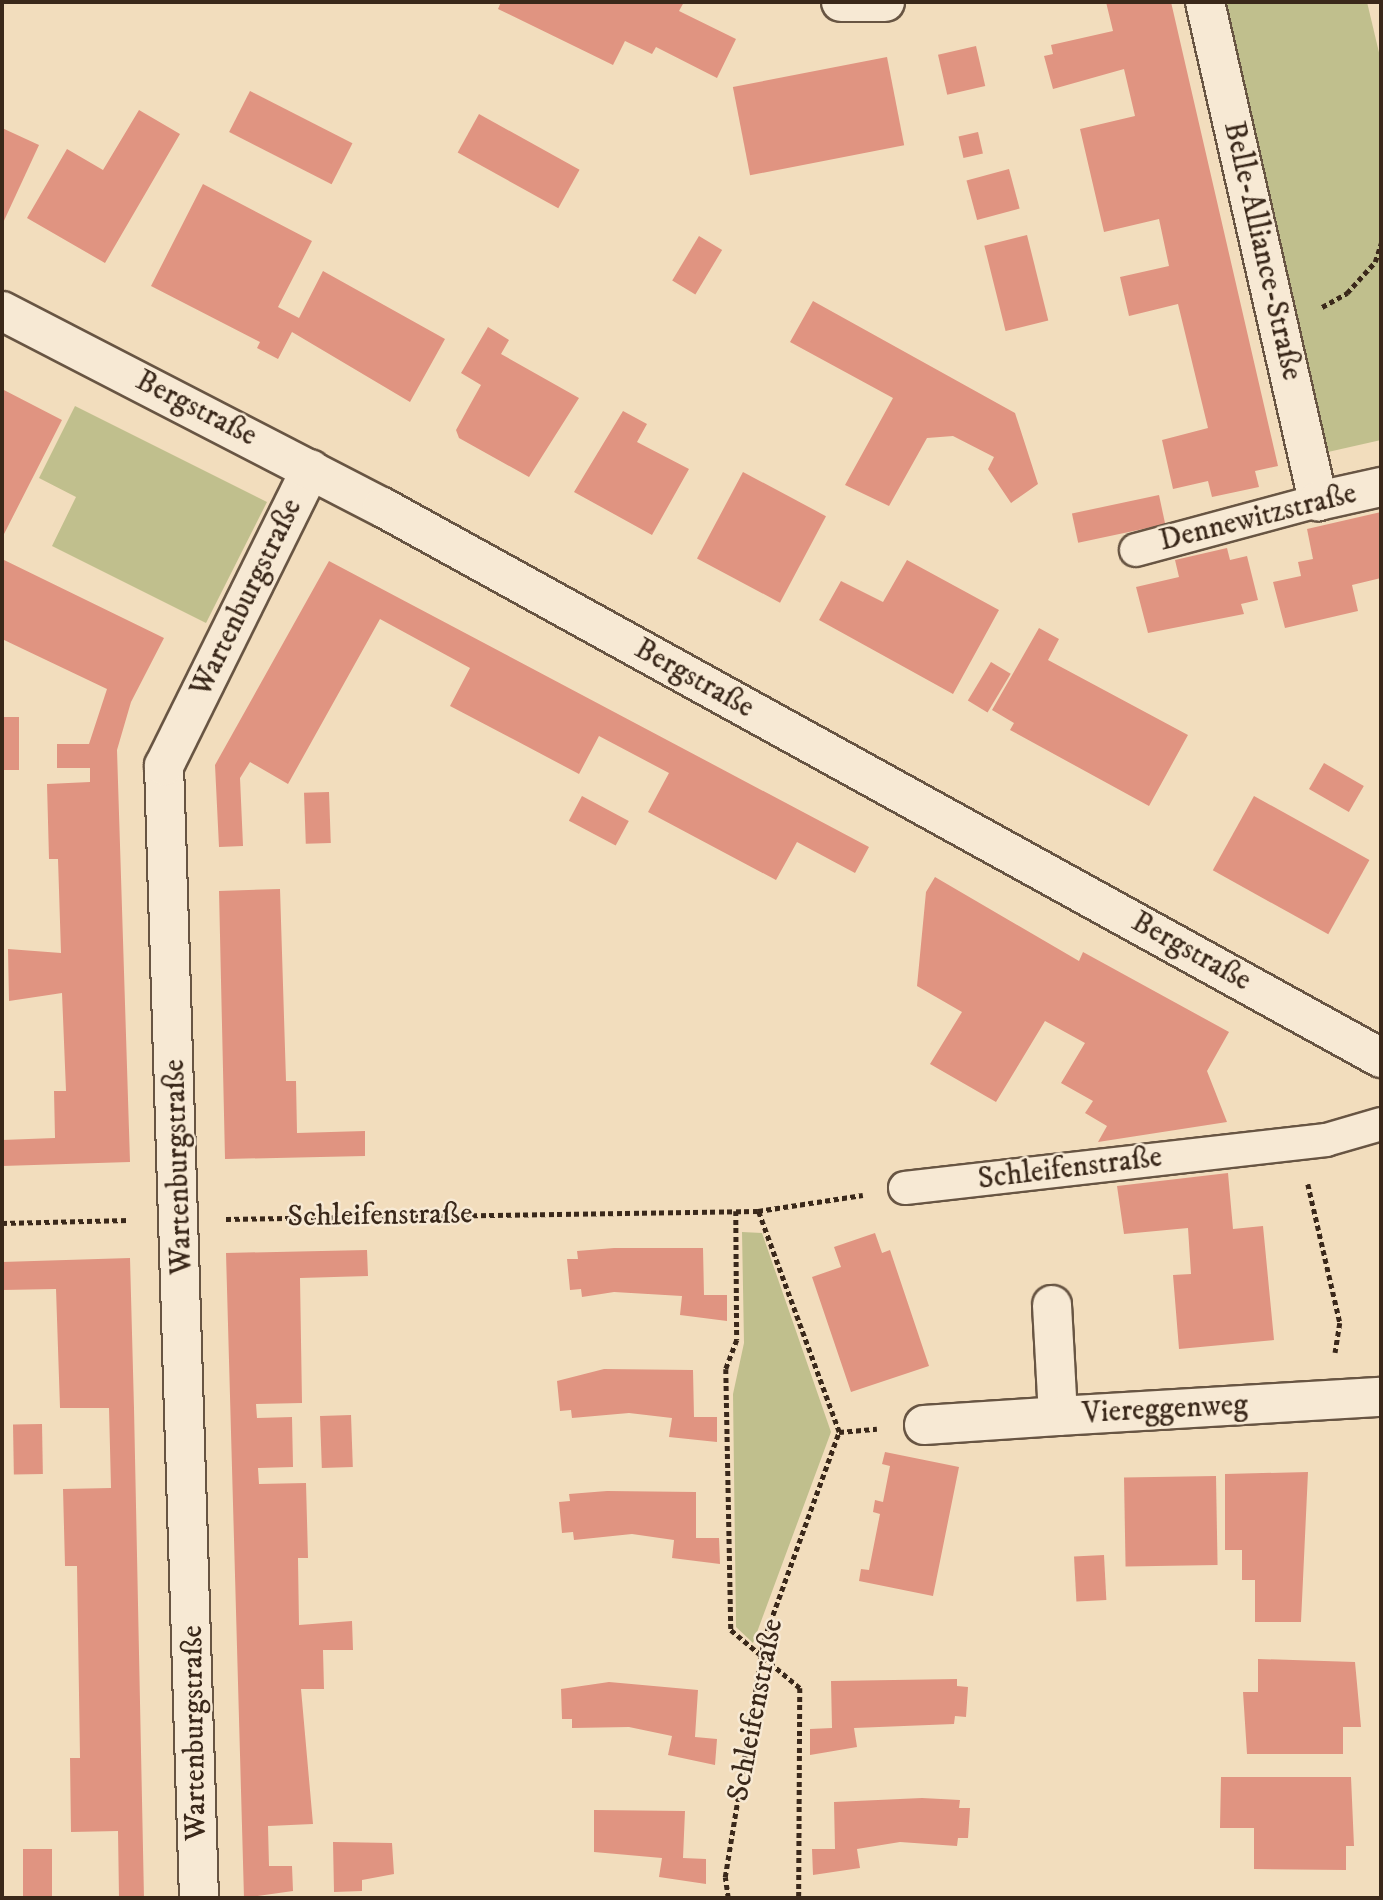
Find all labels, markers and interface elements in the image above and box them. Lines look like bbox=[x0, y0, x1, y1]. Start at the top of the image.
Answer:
street label: Belle-Alliance-Straße bbox=[1215, 118, 1309, 384]
street label: Bergstraße bbox=[129, 363, 263, 455]
street label: Dennewitzstraße bbox=[1156, 476, 1360, 560]
street label: Wartenburgstraße bbox=[184, 493, 310, 703]
street label: Bergstraße bbox=[628, 631, 760, 727]
street label: Bergstraße bbox=[1125, 904, 1257, 1000]
street label: Wartenburgstraße bbox=[157, 1059, 201, 1275]
street label: Schleifenstraße bbox=[976, 1140, 1164, 1198]
street label: Schleifenstraße bbox=[287, 1196, 473, 1236]
street label: Viereggenweg bbox=[1081, 1388, 1249, 1432]
street label: Schleifenstraße bbox=[721, 1616, 791, 1804]
street label: Wartenburgstraße bbox=[175, 1625, 215, 1841]

